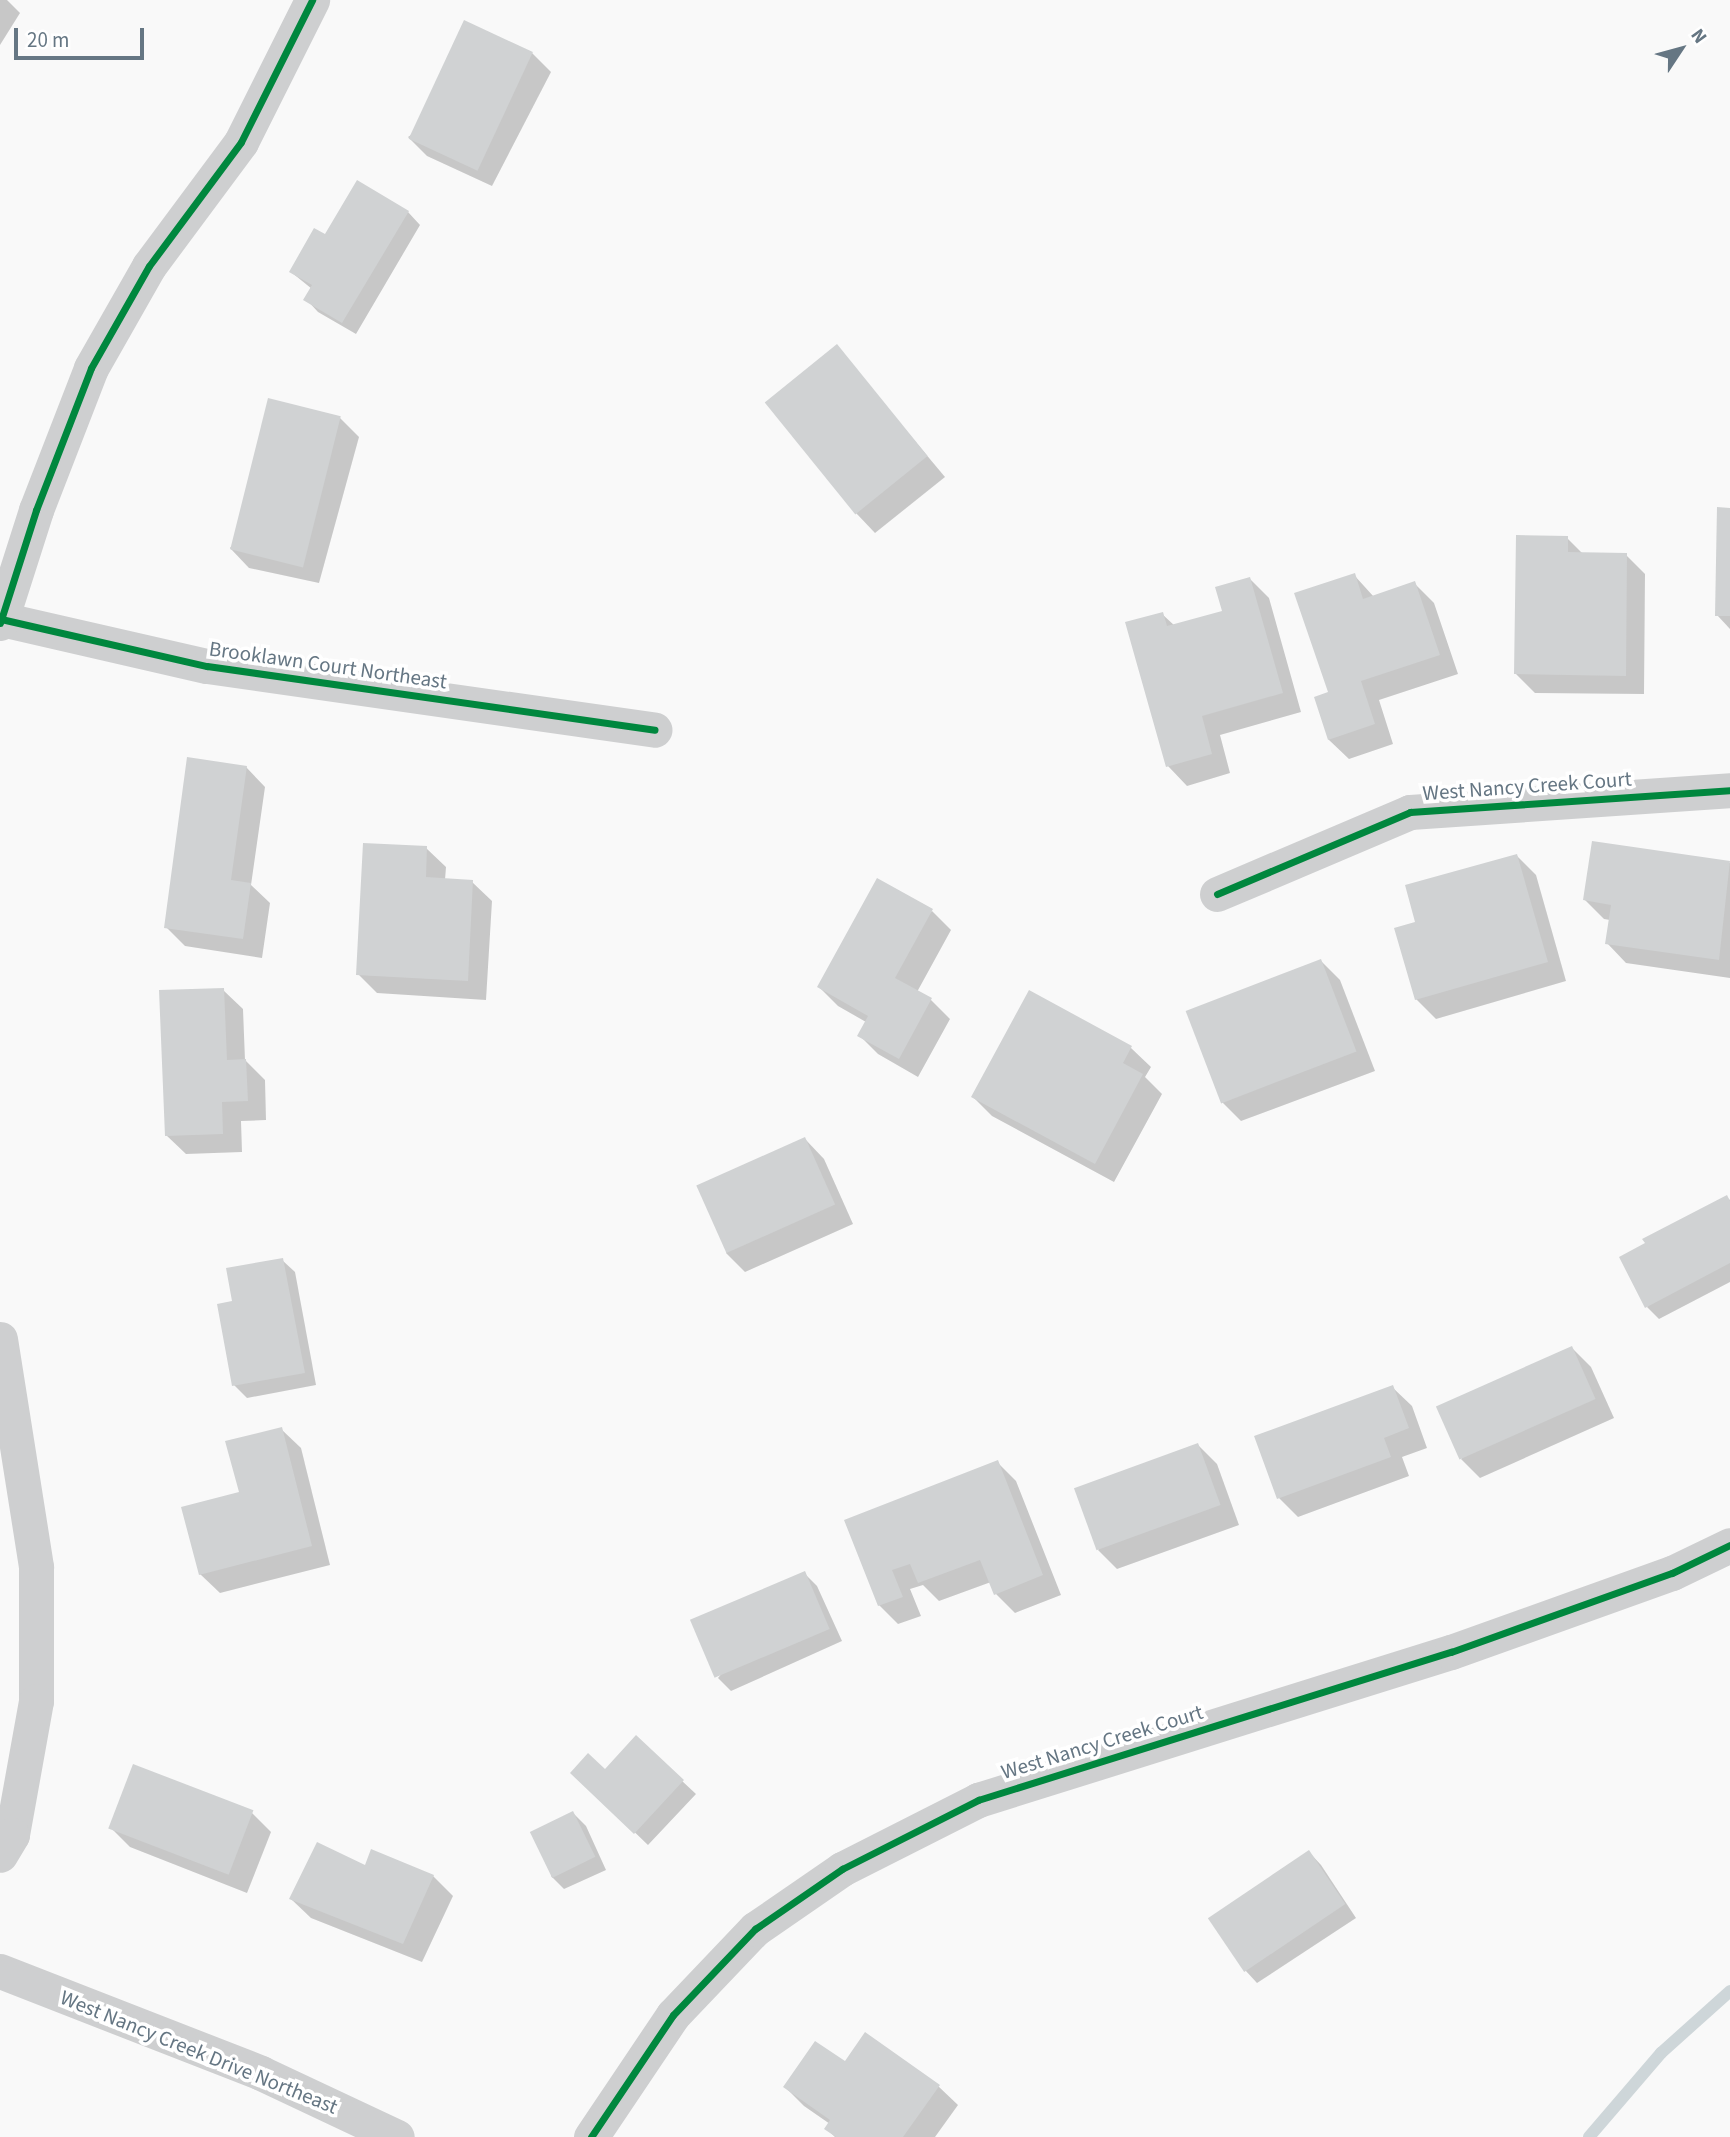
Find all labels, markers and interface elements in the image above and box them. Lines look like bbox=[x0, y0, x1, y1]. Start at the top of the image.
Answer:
scale bar bbox=[18, 14, 147, 58]
north arrow bbox=[1646, 14, 1716, 84]
text: N bbox=[1684, 23, 1713, 49]
text: 20 m bbox=[27, 25, 69, 55]
street label: Brooklawn Court Northeast bbox=[208, 636, 448, 694]
street label: West Nancy Creek Court bbox=[1422, 766, 1632, 806]
street label: West Nancy Creek Court bbox=[998, 1699, 1206, 1785]
street label: West Nancy Creek Drive Northeast bbox=[57, 1985, 341, 2119]

